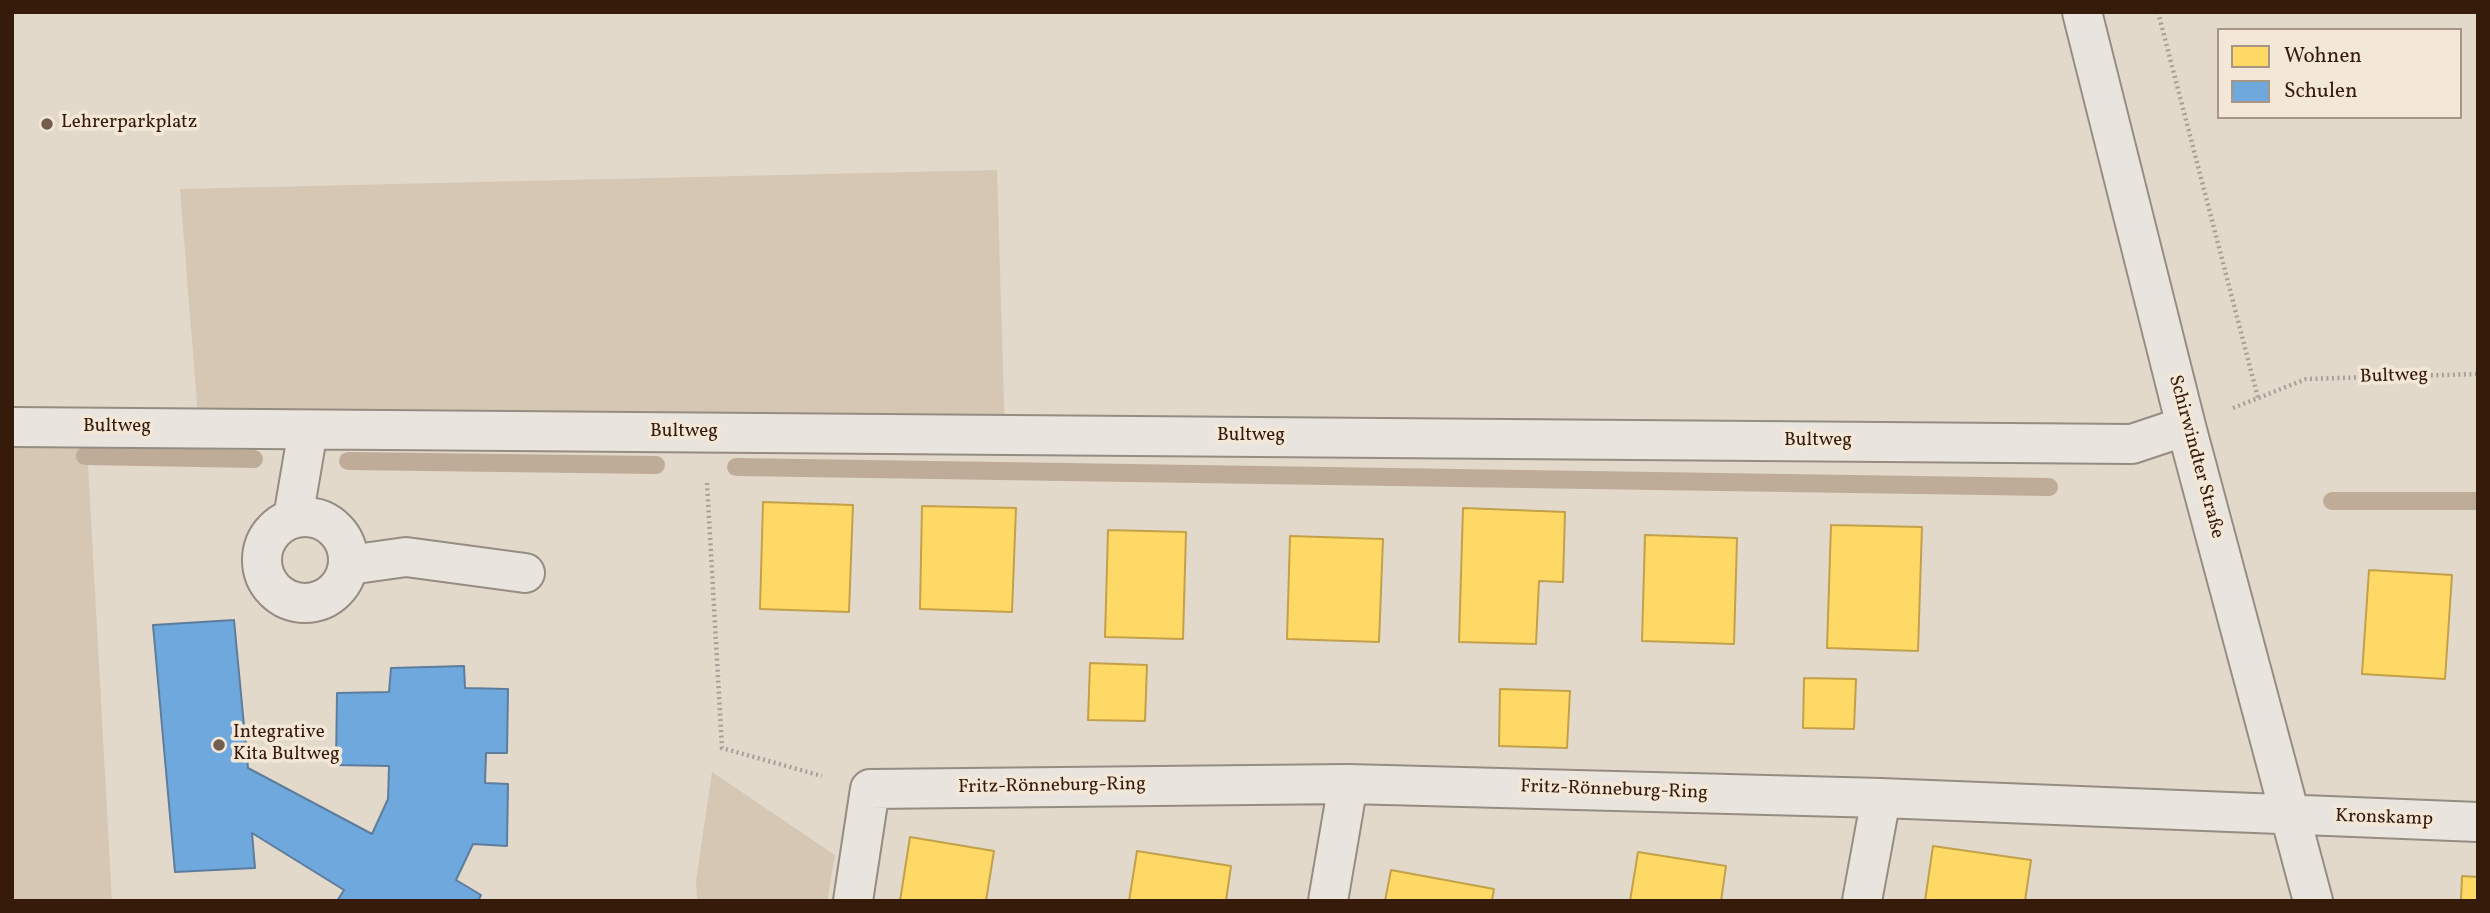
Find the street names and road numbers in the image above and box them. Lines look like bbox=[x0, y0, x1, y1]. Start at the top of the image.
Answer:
street label: Bultweg bbox=[2360, 364, 2428, 390]
street label: Schirwindter Straße bbox=[2162, 373, 2228, 541]
street label: Bultweg bbox=[83, 417, 151, 439]
street label: Bultweg bbox=[650, 422, 718, 444]
street label: Bultweg bbox=[1217, 426, 1285, 448]
street label: Bultweg bbox=[1784, 431, 1852, 453]
street label: Fritz-Rönneburg-Ring bbox=[958, 774, 1146, 800]
street label: Fritz-Rönneburg-Ring bbox=[1520, 776, 1708, 806]
street label: Kronskamp bbox=[2335, 806, 2433, 832]

